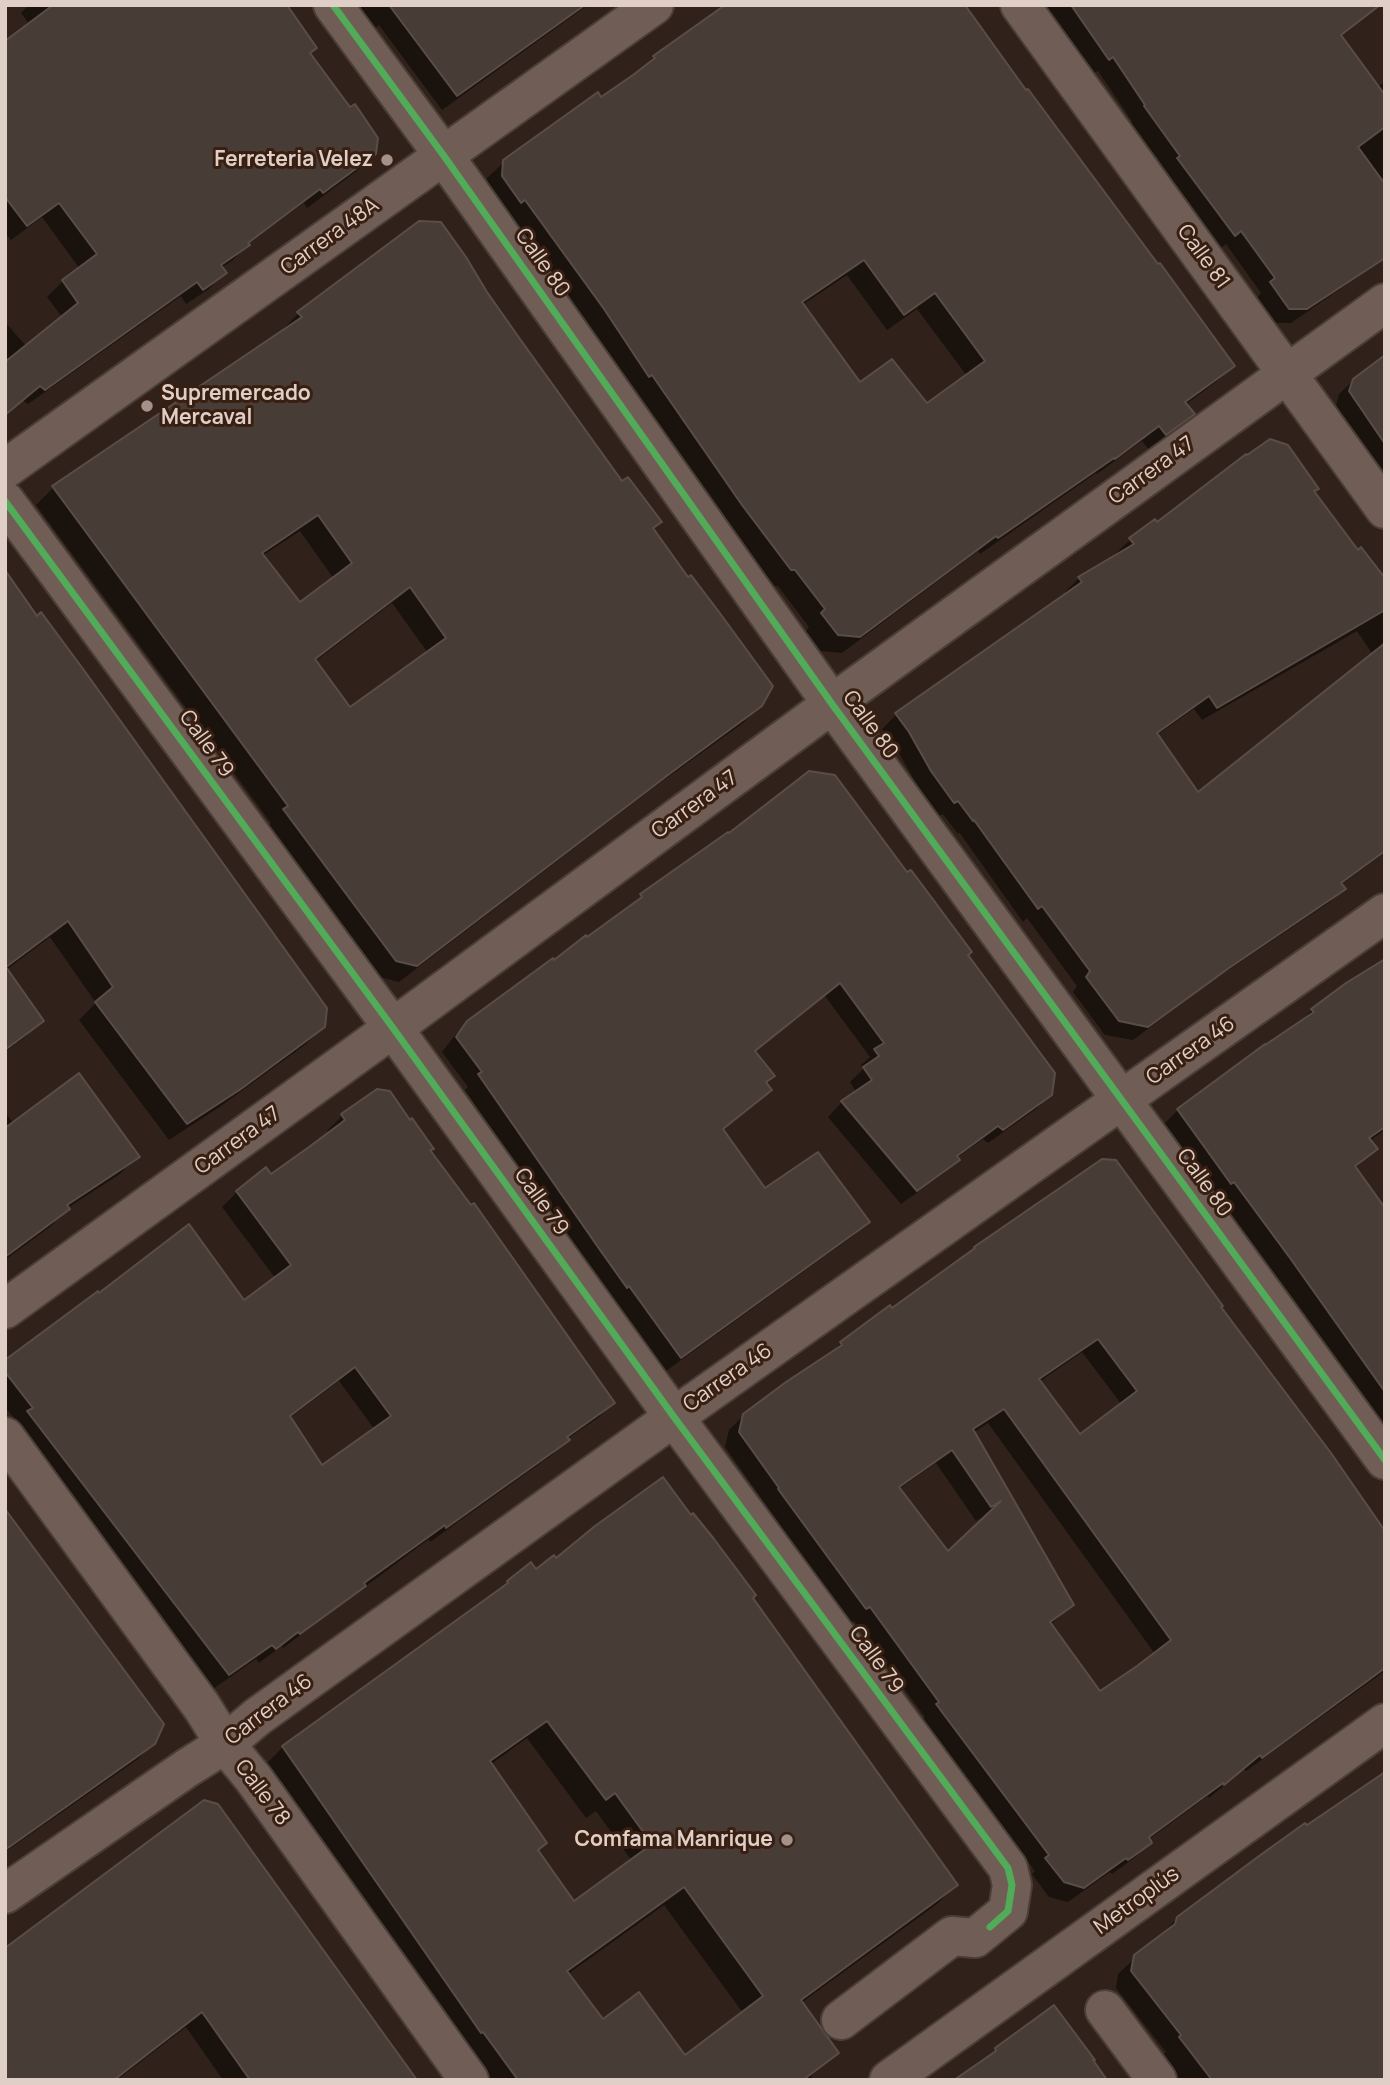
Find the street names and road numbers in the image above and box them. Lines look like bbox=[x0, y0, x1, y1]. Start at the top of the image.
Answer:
street label: Carrera 48A bbox=[276, 193, 384, 281]
street label: Calle 81 bbox=[1171, 220, 1235, 294]
street label: Calle 80 bbox=[509, 224, 575, 302]
street label: Carrera 47 bbox=[1104, 431, 1200, 511]
street label: Calle 80 bbox=[837, 686, 903, 764]
street label: Calle 79 bbox=[173, 706, 239, 782]
street label: Carrera 47 bbox=[647, 765, 743, 845]
street label: Carrera 46 bbox=[1142, 1011, 1240, 1091]
street label: Carrera 47 bbox=[190, 1101, 286, 1181]
street label: Calle 80 bbox=[1171, 1144, 1237, 1222]
street label: Calle 79 bbox=[508, 1164, 574, 1240]
street label: Carrera 46 bbox=[679, 1338, 777, 1418]
street label: Calle 79 bbox=[843, 1622, 909, 1698]
street label: Carrera 46 bbox=[221, 1669, 317, 1751]
street label: Calle 78 bbox=[229, 1755, 295, 1831]
street label: Metroplús bbox=[1090, 1862, 1184, 1940]

